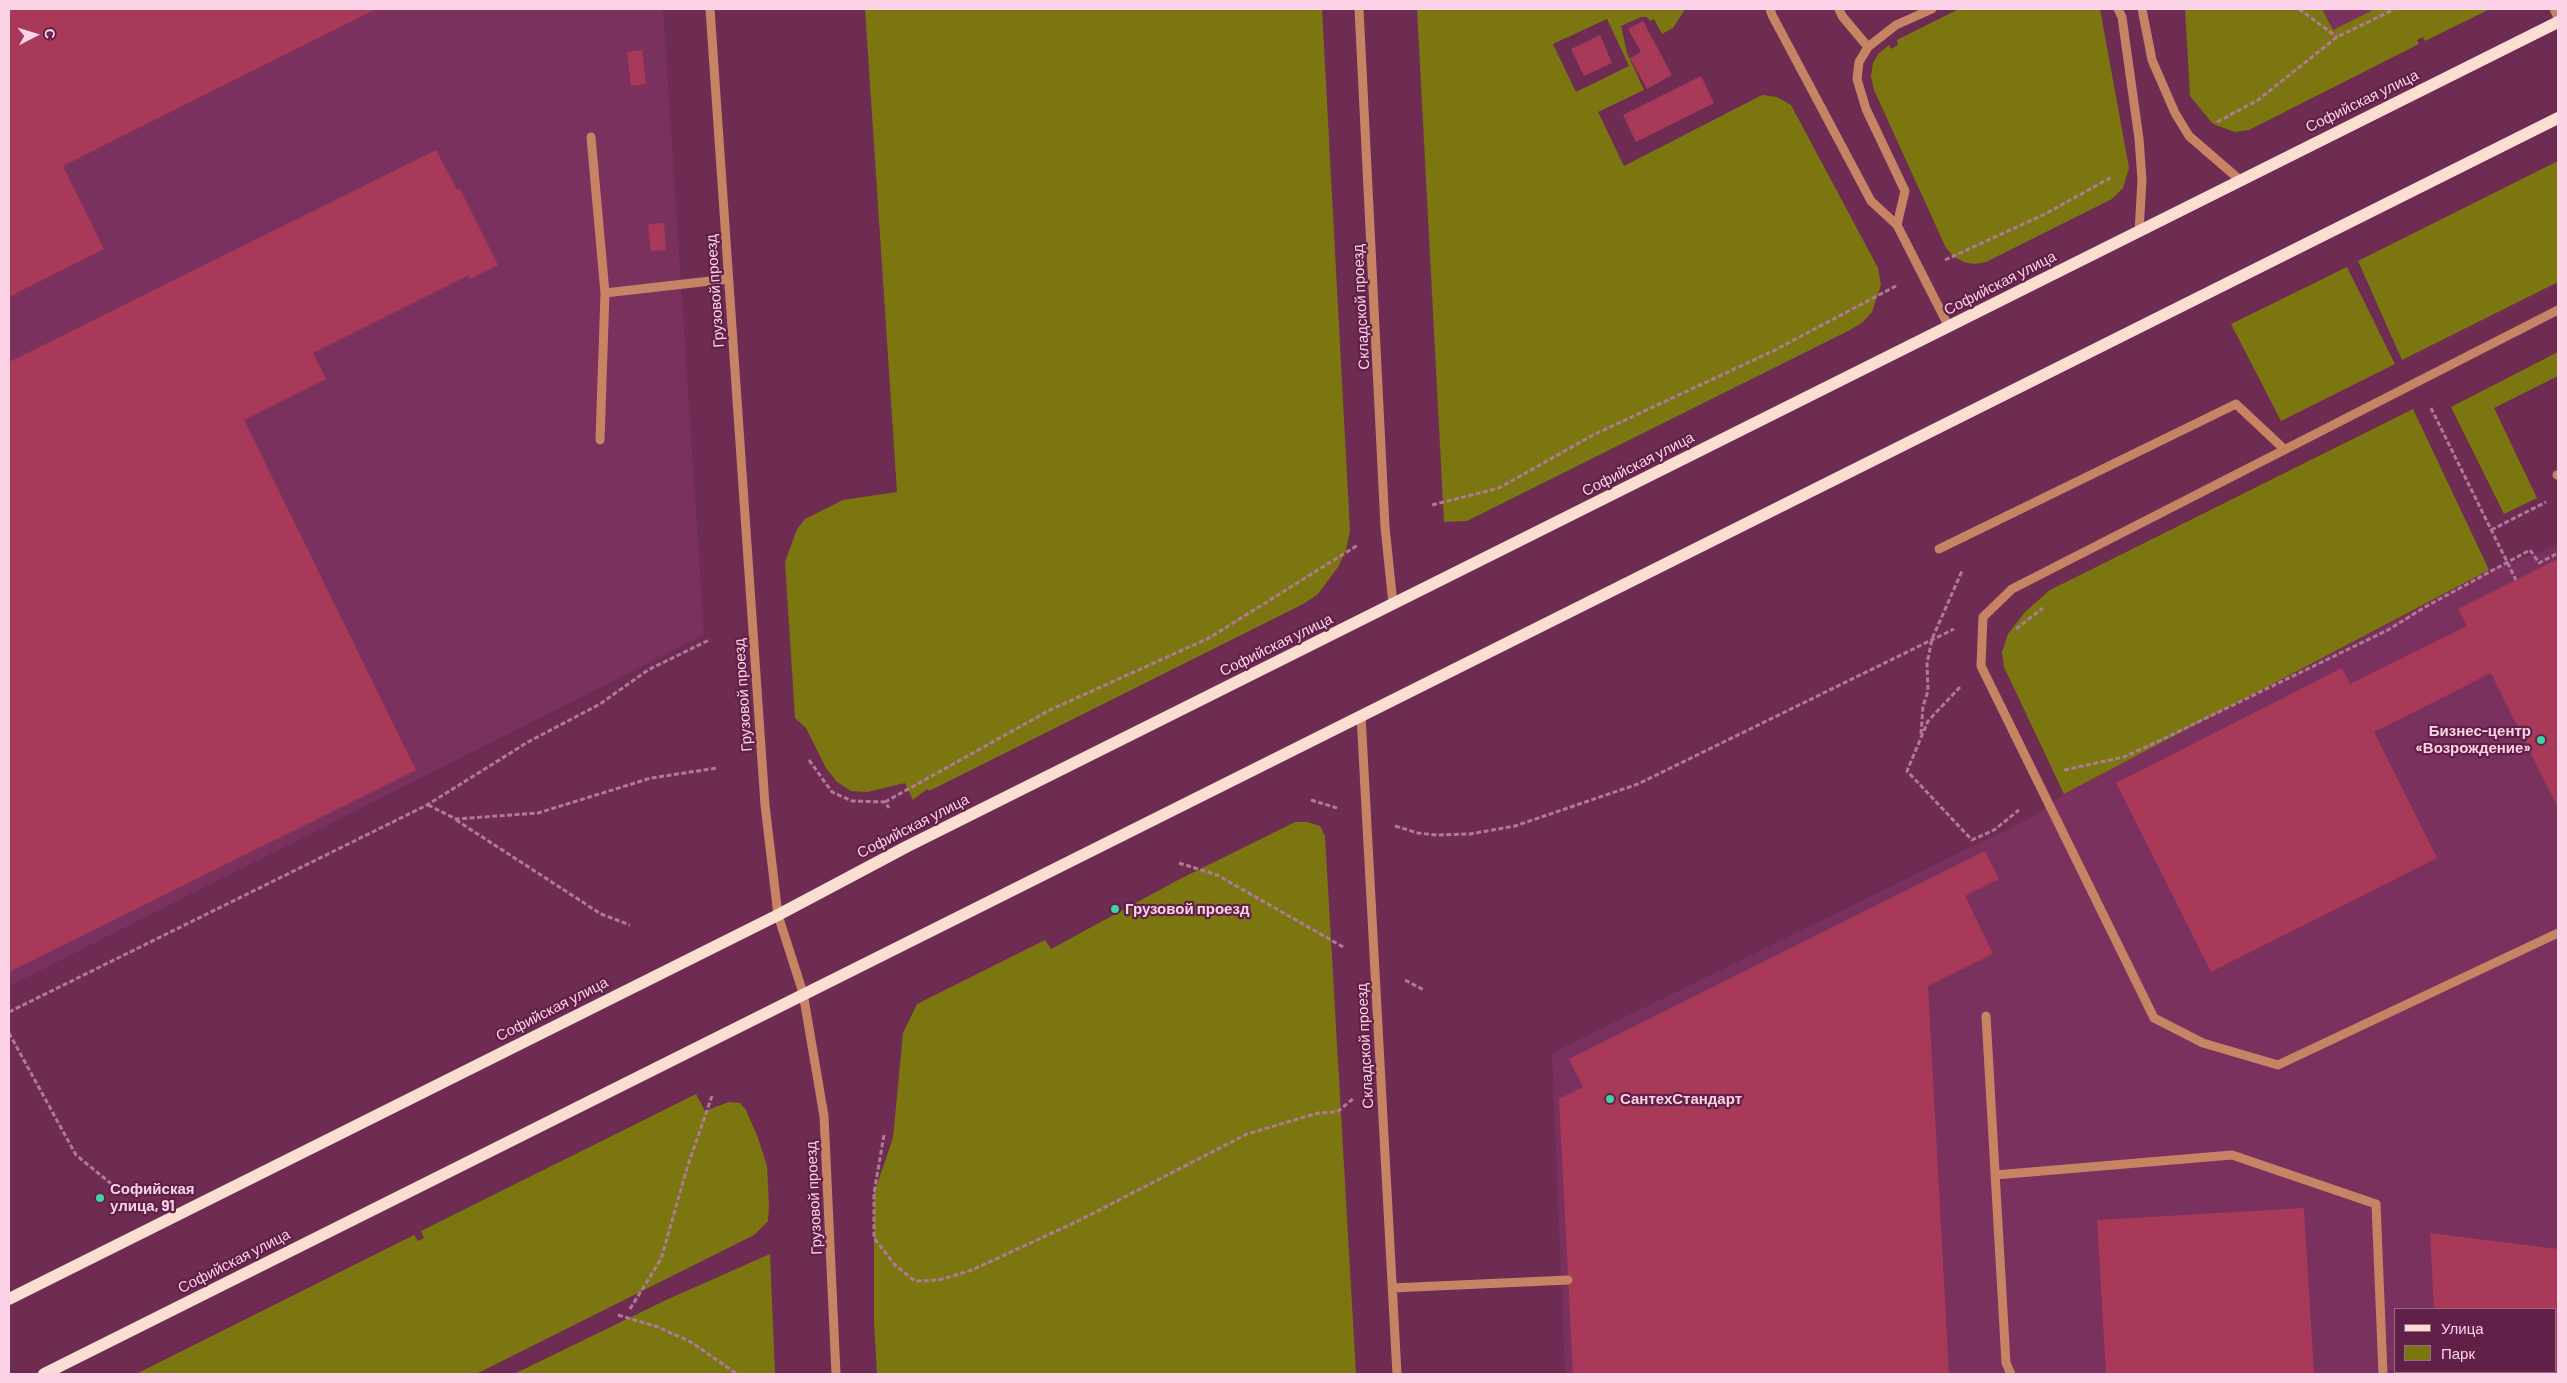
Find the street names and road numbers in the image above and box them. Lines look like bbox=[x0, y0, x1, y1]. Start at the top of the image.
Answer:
street label: Софийская улица bbox=[2303, 66, 2421, 136]
street label: Грузовой проезд bbox=[702, 234, 728, 348]
street label: Складской проезд bbox=[1349, 244, 1373, 370]
street label: Софийская улица bbox=[1941, 247, 2059, 319]
street label: Софийская улица bbox=[1579, 428, 1697, 500]
street label: Софийская улица bbox=[1217, 610, 1335, 680]
street label: Грузовой проезд bbox=[730, 638, 756, 752]
street label: Софийская улица bbox=[854, 790, 972, 862]
street label: Софийская улица bbox=[493, 973, 611, 1045]
street label: Складской проезд bbox=[1353, 983, 1377, 1109]
street label: Грузовой проезд bbox=[802, 1141, 826, 1255]
street label: Софийская улица bbox=[175, 1225, 293, 1297]

